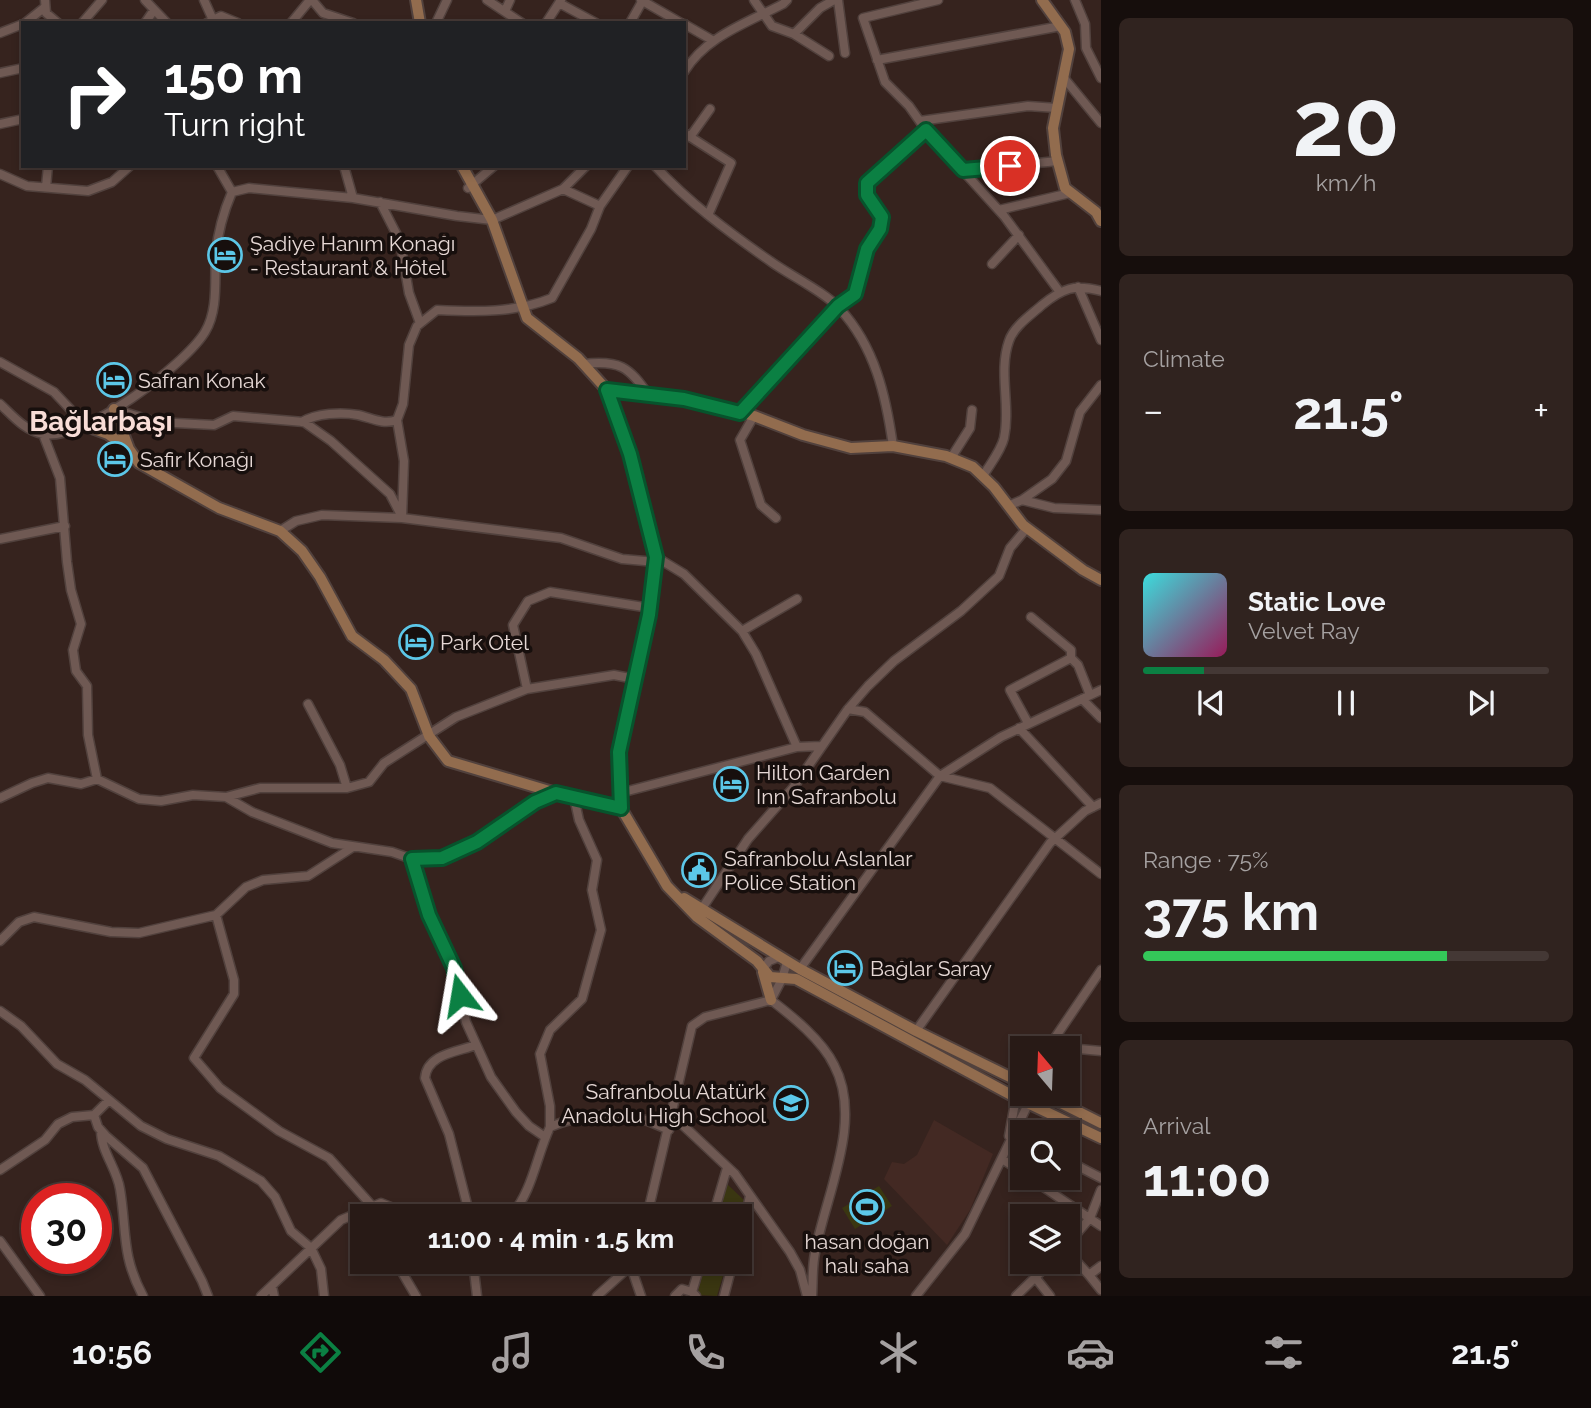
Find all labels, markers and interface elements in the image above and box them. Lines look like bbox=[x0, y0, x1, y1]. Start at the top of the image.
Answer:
text: 150 m bbox=[164, 47, 303, 104]
icon: right bbox=[49, 49, 140, 140]
text: 20 bbox=[1292, 70, 1400, 177]
text: Turn right bbox=[164, 106, 305, 143]
pin bbox=[980, 136, 1040, 196]
icon: arrive bbox=[991, 147, 1029, 185]
text: km/h bbox=[1316, 169, 1376, 196]
place label: Şadiye Hanım Konağı - Restaurant & Hôtel bbox=[250, 231, 455, 280]
hotel icon: Şadiye Hanım Konağı - Restaurant & Hôtel bbox=[206, 236, 244, 274]
text: Climate bbox=[1143, 345, 1225, 372]
hotel icon: Safran Konak bbox=[95, 361, 133, 399]
place label: Safran Konak bbox=[138, 368, 266, 393]
text: 21.5° bbox=[1293, 380, 1404, 441]
text: − bbox=[1143, 388, 1163, 433]
text: + bbox=[1533, 388, 1549, 433]
district label: Bağlarbaşı bbox=[29, 405, 173, 438]
hotel icon: Safir Konağı bbox=[96, 440, 134, 478]
place label: Safir Konağı bbox=[140, 447, 254, 472]
text: Static Love bbox=[1248, 587, 1386, 617]
text: Velvet Ray bbox=[1248, 617, 1360, 644]
hotel icon: Park Otel bbox=[397, 623, 435, 661]
place label: Park Otel bbox=[440, 630, 529, 655]
icon: previous bbox=[1192, 684, 1230, 722]
icon: pause bbox=[1327, 684, 1365, 722]
icon: next bbox=[1462, 684, 1500, 722]
place label: Hilton Garden Inn Safranbolu bbox=[756, 760, 897, 809]
hotel icon: Hilton Garden Inn Safranbolu bbox=[712, 765, 750, 803]
place label: Safranbolu Aslanlar Police Station bbox=[724, 846, 913, 895]
text: Range · 75% bbox=[1143, 846, 1268, 873]
public building icon: Safranbolu Aslanlar Police Station bbox=[680, 851, 718, 889]
text: 375 km bbox=[1143, 881, 1319, 942]
hotel icon: Bağlar Saray bbox=[826, 949, 864, 987]
place label: Bağlar Saray bbox=[870, 956, 992, 981]
position arrow bbox=[423, 958, 497, 1032]
north arrow bbox=[1010, 1036, 1080, 1106]
map controls bbox=[1010, 1036, 1080, 1274]
place label: Safranbolu Atatürk Anadolu High School bbox=[561, 1079, 766, 1128]
school or university icon: Safranbolu Atatürk Anadolu High School bbox=[772, 1084, 810, 1122]
text: Arrival bbox=[1143, 1112, 1210, 1139]
button: search bbox=[1010, 1120, 1080, 1190]
text: 11:00 bbox=[1143, 1147, 1271, 1208]
speed limit sign: 30 bbox=[21, 1183, 112, 1274]
sports icon: hasan doğan halı saha bbox=[848, 1188, 886, 1226]
button: layers bbox=[1010, 1204, 1080, 1274]
text: 11:00 · 4 min · 1.5 km bbox=[428, 1224, 674, 1254]
place label: hasan doğan halı saha bbox=[804, 1229, 930, 1278]
icon: directions bbox=[296, 1328, 345, 1377]
icon: music bbox=[488, 1328, 537, 1377]
icon: phone bbox=[681, 1328, 730, 1377]
icon: climate bbox=[874, 1328, 923, 1377]
icon: car bbox=[1066, 1328, 1115, 1377]
icon: filters bbox=[1259, 1328, 1308, 1377]
text: 10:56 bbox=[72, 1334, 152, 1371]
text: 21.5° bbox=[1451, 1334, 1519, 1371]

